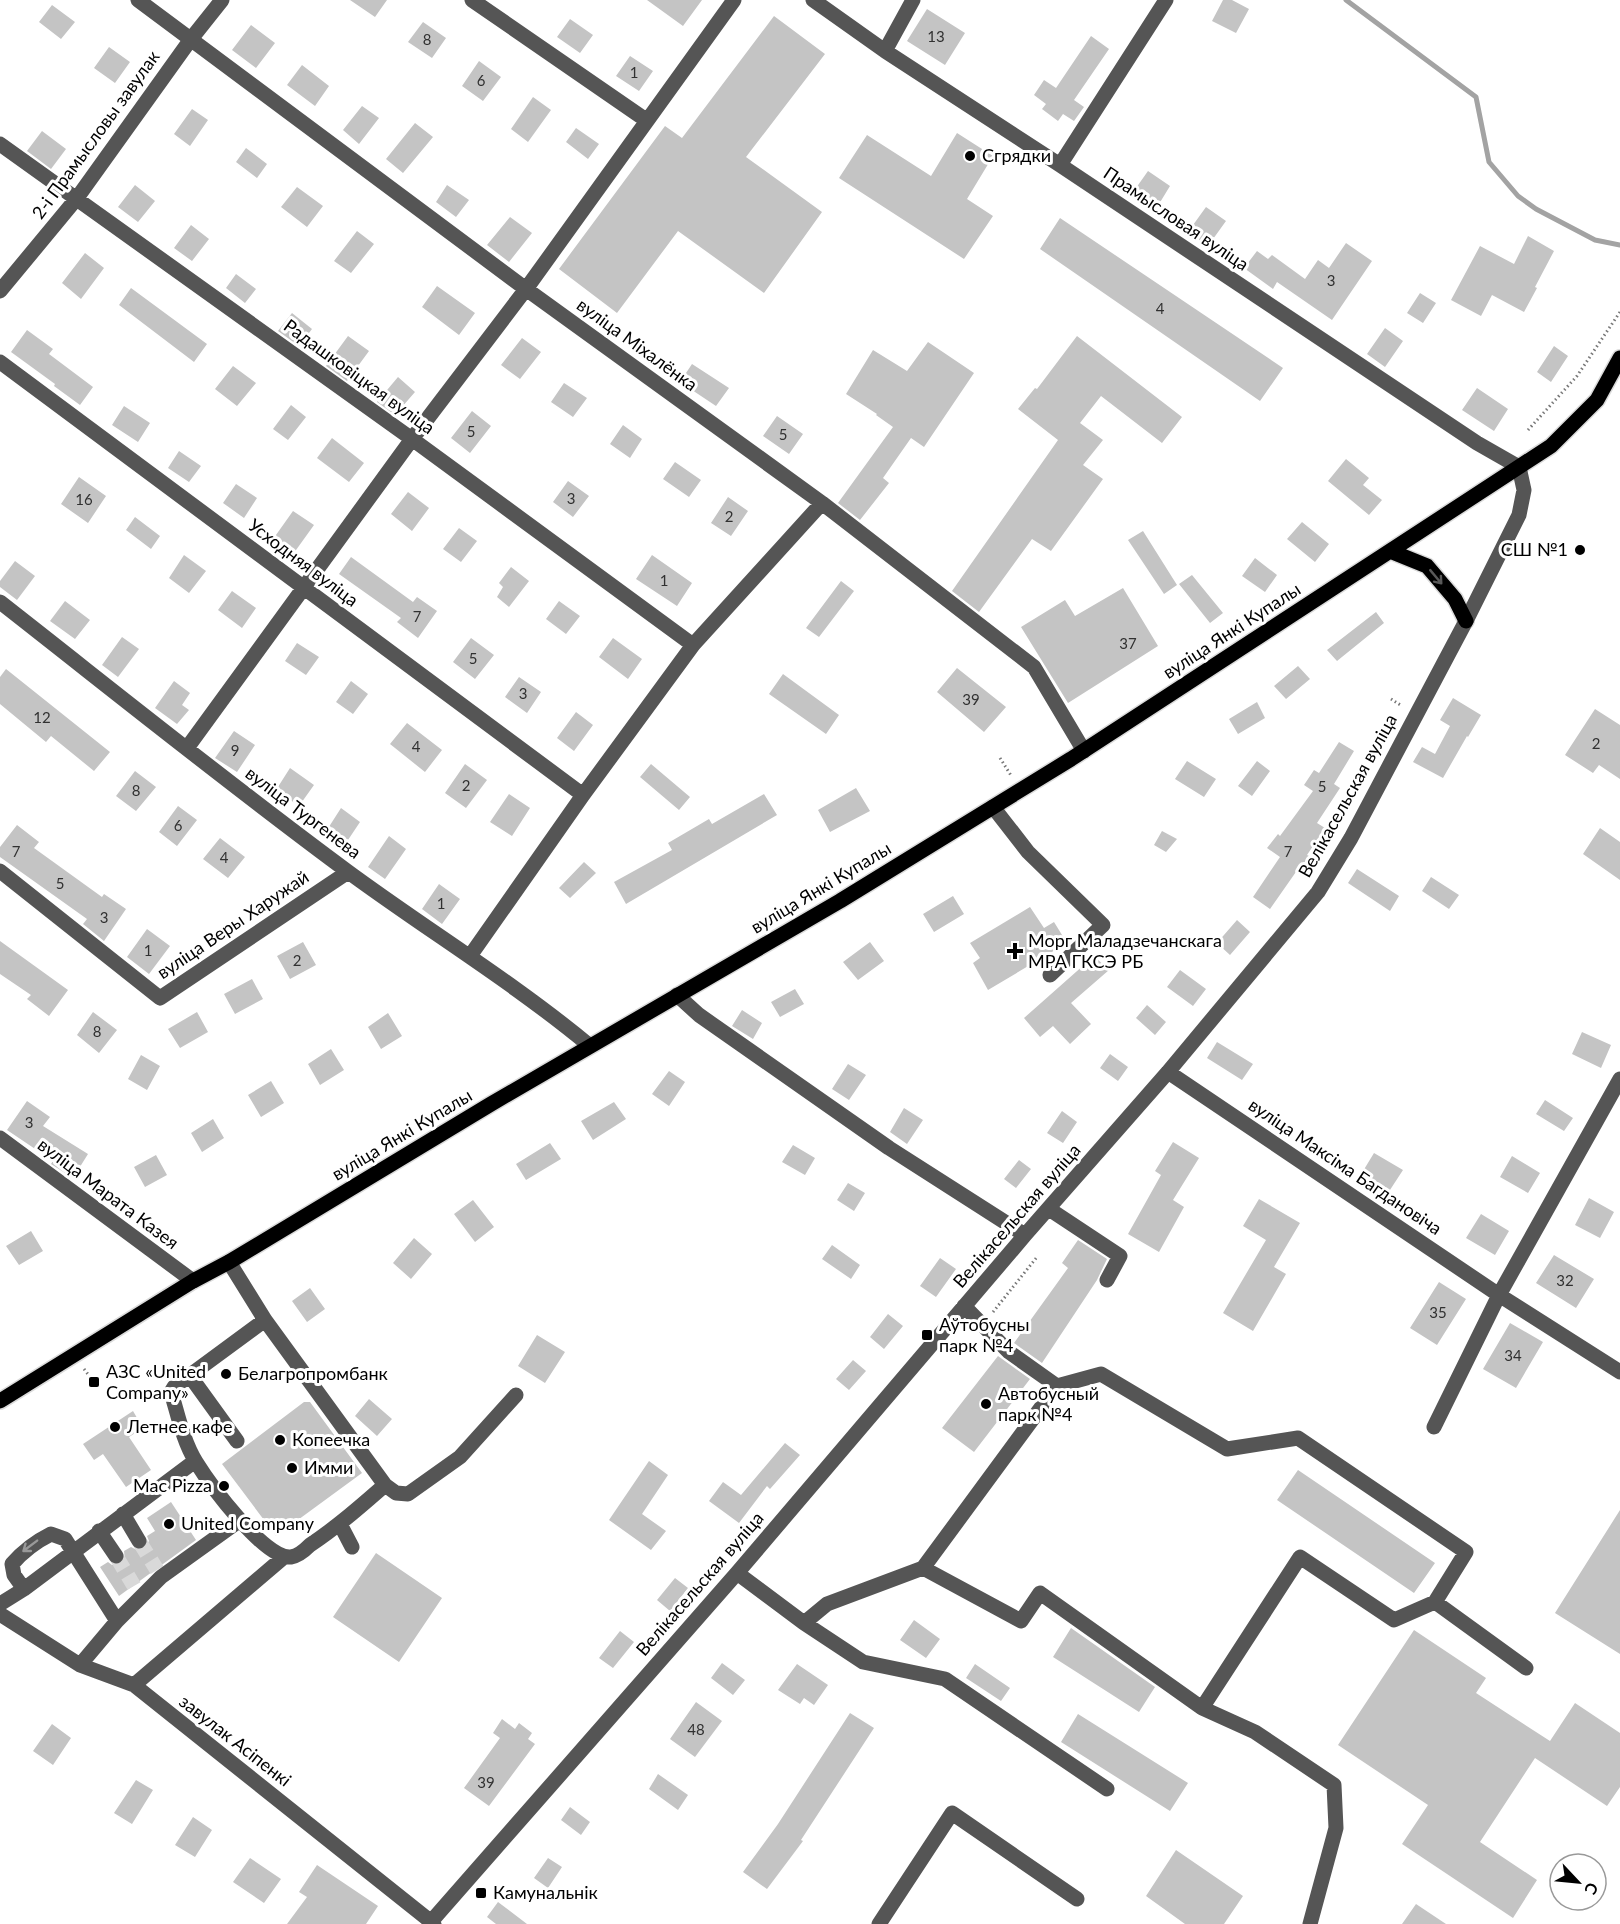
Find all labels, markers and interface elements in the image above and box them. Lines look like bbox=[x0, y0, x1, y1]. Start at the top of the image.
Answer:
house number: 13 bbox=[927, 27, 945, 45]
house number: 8 bbox=[423, 30, 431, 48]
street label: 2-і Прамысловы завулак bbox=[27, 45, 164, 223]
house number: 1 bbox=[630, 63, 638, 81]
house number: 6 bbox=[477, 71, 486, 89]
place label: Сгрядки bbox=[982, 144, 1051, 166]
marker: Сгрядки bbox=[963, 149, 977, 163]
street label: Прамысловая вуліца bbox=[1100, 161, 1253, 275]
house number: 3 bbox=[1327, 271, 1335, 289]
street label: вуліца Міхалёнка bbox=[573, 293, 702, 395]
house number: 4 bbox=[1156, 299, 1165, 317]
street label: Радашковіцкая вуліца bbox=[280, 314, 439, 438]
house number: 5 bbox=[467, 422, 475, 440]
house number: 5 bbox=[779, 425, 787, 443]
house number: 3 bbox=[567, 489, 575, 507]
house number: 16 bbox=[75, 490, 93, 508]
house number: 2 bbox=[725, 507, 733, 525]
street label: Усходняя вуліца bbox=[244, 514, 363, 611]
place label: СШ №1 bbox=[1501, 538, 1568, 560]
marker: СШ №1 bbox=[1573, 543, 1587, 557]
one-way arrow bbox=[1429, 569, 1443, 584]
house number: 1 bbox=[660, 571, 668, 589]
street label: вуліца Янкі Купалы bbox=[1159, 577, 1304, 683]
house number: 7 bbox=[413, 607, 422, 625]
house number: 37 bbox=[1119, 634, 1137, 652]
house number: 5 bbox=[469, 649, 477, 667]
house number: 3 bbox=[519, 684, 527, 702]
house number: 39 bbox=[962, 690, 980, 708]
house number: 12 bbox=[33, 708, 51, 726]
street label: Велікасельская вуліца bbox=[1293, 710, 1401, 881]
house number: 2 bbox=[1592, 734, 1600, 752]
house number: 4 bbox=[412, 737, 421, 755]
house number: 9 bbox=[231, 741, 239, 759]
street label: вуліца Тургенева bbox=[242, 762, 366, 863]
house number: 2 bbox=[462, 776, 470, 794]
house number: 5 bbox=[1318, 777, 1326, 795]
house number: 8 bbox=[132, 781, 140, 799]
house number: 6 bbox=[174, 816, 183, 834]
street label: вуліца Янкі Купалы bbox=[746, 837, 895, 938]
house number: 7 bbox=[12, 842, 21, 860]
house number: 7 bbox=[1284, 842, 1293, 860]
house number: 4 bbox=[220, 848, 229, 866]
street label: вуліца Веры Харужай bbox=[152, 865, 312, 983]
house number: 5 bbox=[56, 874, 64, 892]
house number: 1 bbox=[437, 894, 445, 912]
house number: 3 bbox=[100, 908, 108, 926]
place label: Морг Маладзечанскага МРА ГКСЭ РБ bbox=[1028, 929, 1222, 972]
house number: 1 bbox=[144, 941, 152, 959]
marker: Морг Маладзечанскага МРА ГКСЭ РБ bbox=[1006, 942, 1024, 960]
house number: 2 bbox=[293, 951, 301, 969]
house number: 8 bbox=[93, 1022, 101, 1040]
street label: вуліца Янкі Купалы bbox=[327, 1084, 476, 1185]
street label: вуліца Максіма Багдановіча bbox=[1245, 1093, 1446, 1239]
house number: 3 bbox=[25, 1113, 33, 1131]
street label: вуліца Марата Казея bbox=[34, 1133, 183, 1253]
street label: Велікасельская вуліца bbox=[948, 1139, 1085, 1292]
house number: 32 bbox=[1556, 1271, 1574, 1289]
house number: 35 bbox=[1429, 1303, 1447, 1321]
place label: Аўтобусны парк №4 bbox=[939, 1313, 1030, 1356]
marker: Аўтобусны парк №4 bbox=[920, 1328, 934, 1342]
house number: 34 bbox=[1504, 1346, 1522, 1364]
place label: АЗС «United Company» bbox=[106, 1360, 206, 1403]
place label: Белагропромбанк bbox=[238, 1362, 389, 1384]
marker: Белагропромбанк bbox=[219, 1367, 233, 1381]
marker: АЗС «United Company» bbox=[87, 1375, 101, 1389]
place label: Автобусный парк №4 bbox=[998, 1382, 1099, 1425]
marker: Автобусный парк №4 bbox=[979, 1397, 993, 1411]
place label: Летнее кафе bbox=[126, 1415, 232, 1437]
marker: Летнее кафе bbox=[108, 1420, 122, 1434]
place label: Копеечка bbox=[292, 1428, 370, 1450]
marker: Копеечка bbox=[273, 1433, 287, 1447]
place label: Имми bbox=[304, 1456, 353, 1478]
marker: Имми bbox=[285, 1461, 299, 1475]
place label: Mac Pizza bbox=[133, 1474, 212, 1496]
marker: Mac Pizza bbox=[217, 1479, 231, 1493]
street label: Велікасельская вуліца bbox=[631, 1507, 768, 1660]
place label: United Company bbox=[181, 1512, 315, 1534]
marker: United Company bbox=[162, 1517, 176, 1531]
one-way arrow bbox=[23, 1540, 39, 1553]
street label: завулак Асіпенкі bbox=[175, 1690, 296, 1791]
house number: 48 bbox=[687, 1720, 705, 1738]
house number: 39 bbox=[477, 1773, 495, 1791]
north arrow bbox=[1548, 1852, 1608, 1912]
text: С bbox=[1581, 1880, 1603, 1898]
place label: Камунальнік bbox=[493, 1881, 599, 1903]
marker: Камунальнік bbox=[474, 1886, 488, 1900]

